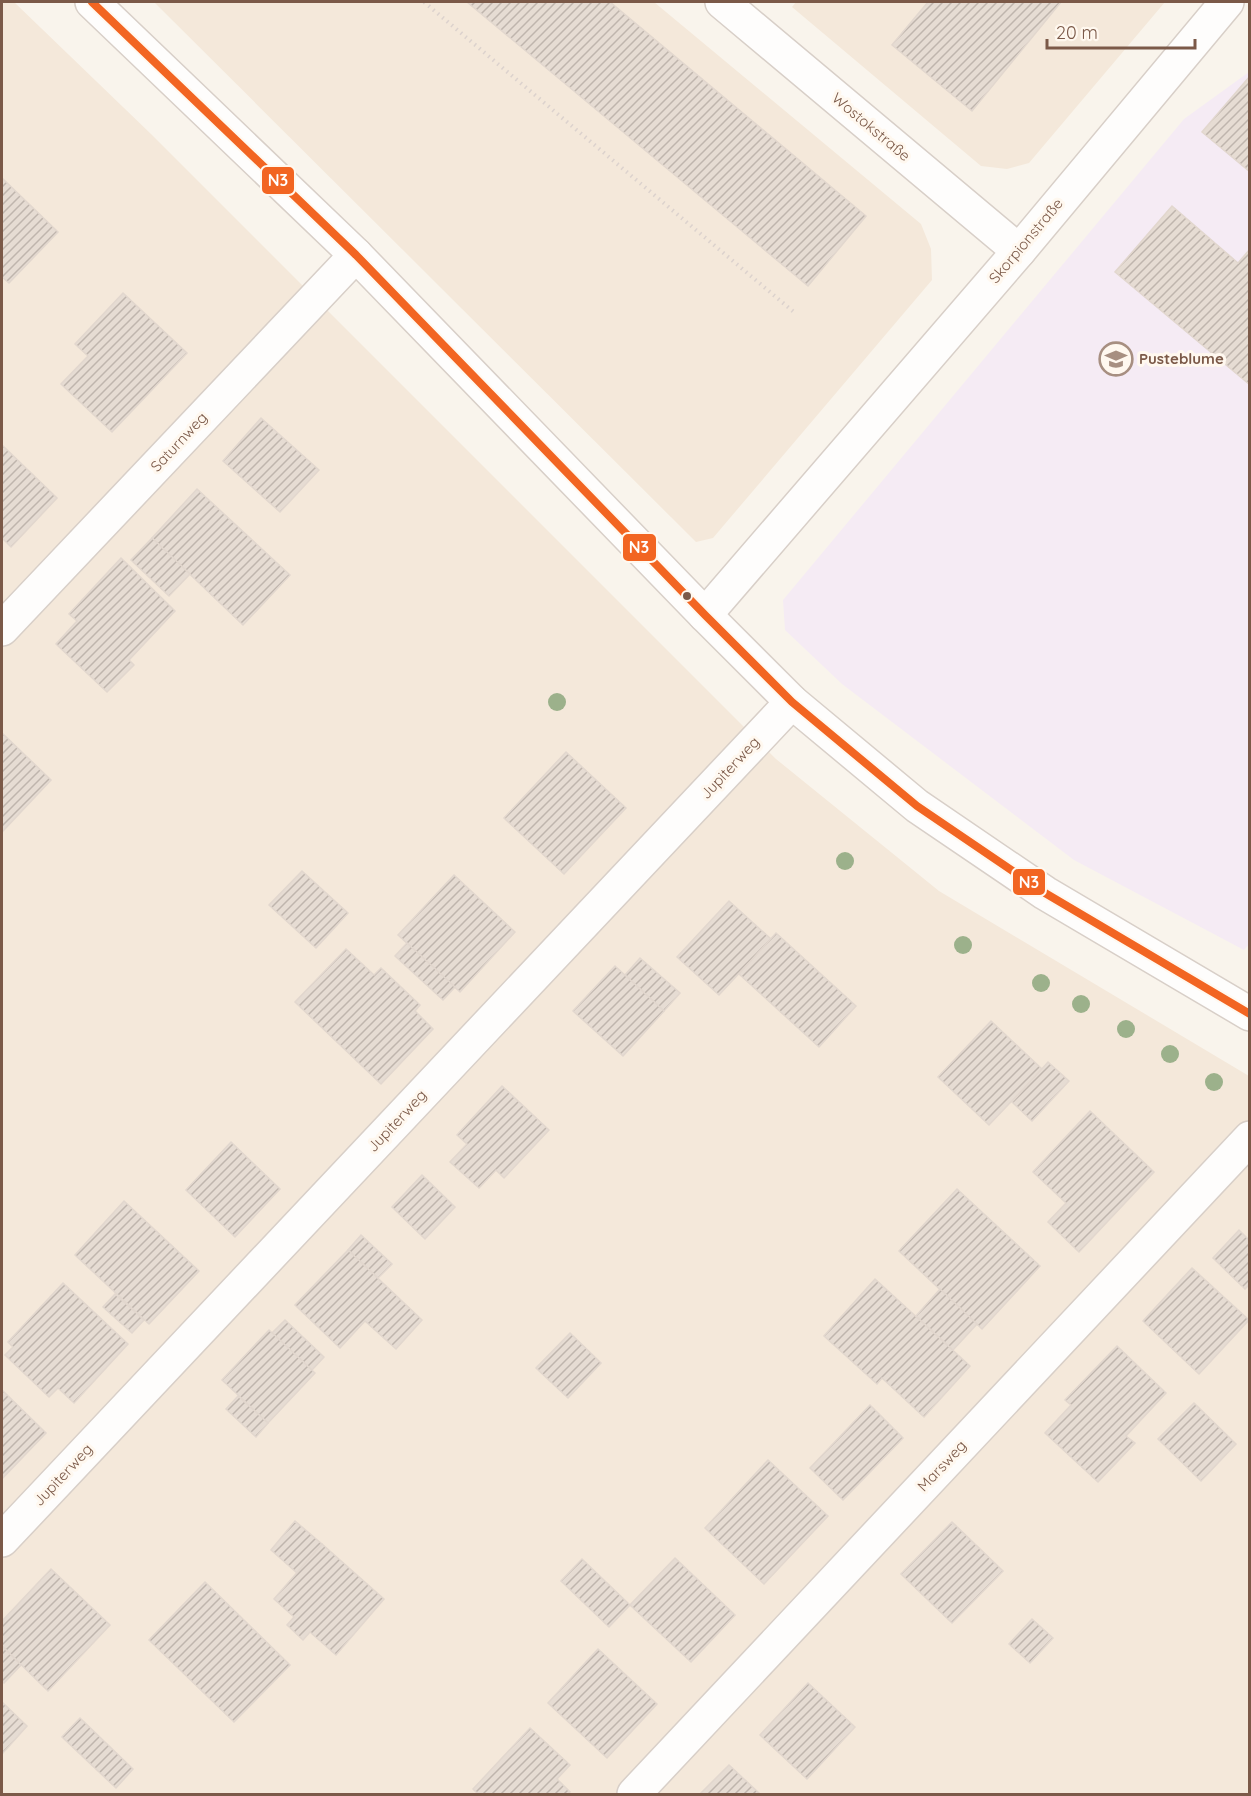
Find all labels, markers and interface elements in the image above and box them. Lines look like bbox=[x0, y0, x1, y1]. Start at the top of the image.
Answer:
scale bar bbox=[1047, 12, 1196, 50]
text: 20 m bbox=[1056, 21, 1098, 44]
street label: Wostokstraße bbox=[828, 88, 914, 165]
line badge: N3 bbox=[261, 166, 295, 195]
text: N3 bbox=[268, 170, 288, 190]
street label: Skorpionstraße bbox=[984, 194, 1067, 287]
school or university icon: Pusteblume bbox=[1098, 341, 1134, 377]
place label: Pusteblume bbox=[1139, 349, 1224, 368]
street label: Saturnweg bbox=[146, 408, 211, 475]
line badge: N3 bbox=[622, 533, 657, 562]
text: N3 bbox=[629, 537, 649, 557]
unlabelled marker bbox=[681, 590, 693, 602]
street label: Jupiterweg bbox=[696, 732, 763, 803]
line badge: N3 bbox=[1012, 868, 1046, 896]
text: N3 bbox=[1019, 872, 1039, 892]
street label: Jupiterweg bbox=[363, 1085, 430, 1156]
street label: Marsweg bbox=[913, 1436, 970, 1495]
street label: Jupiterweg bbox=[29, 1439, 96, 1510]

